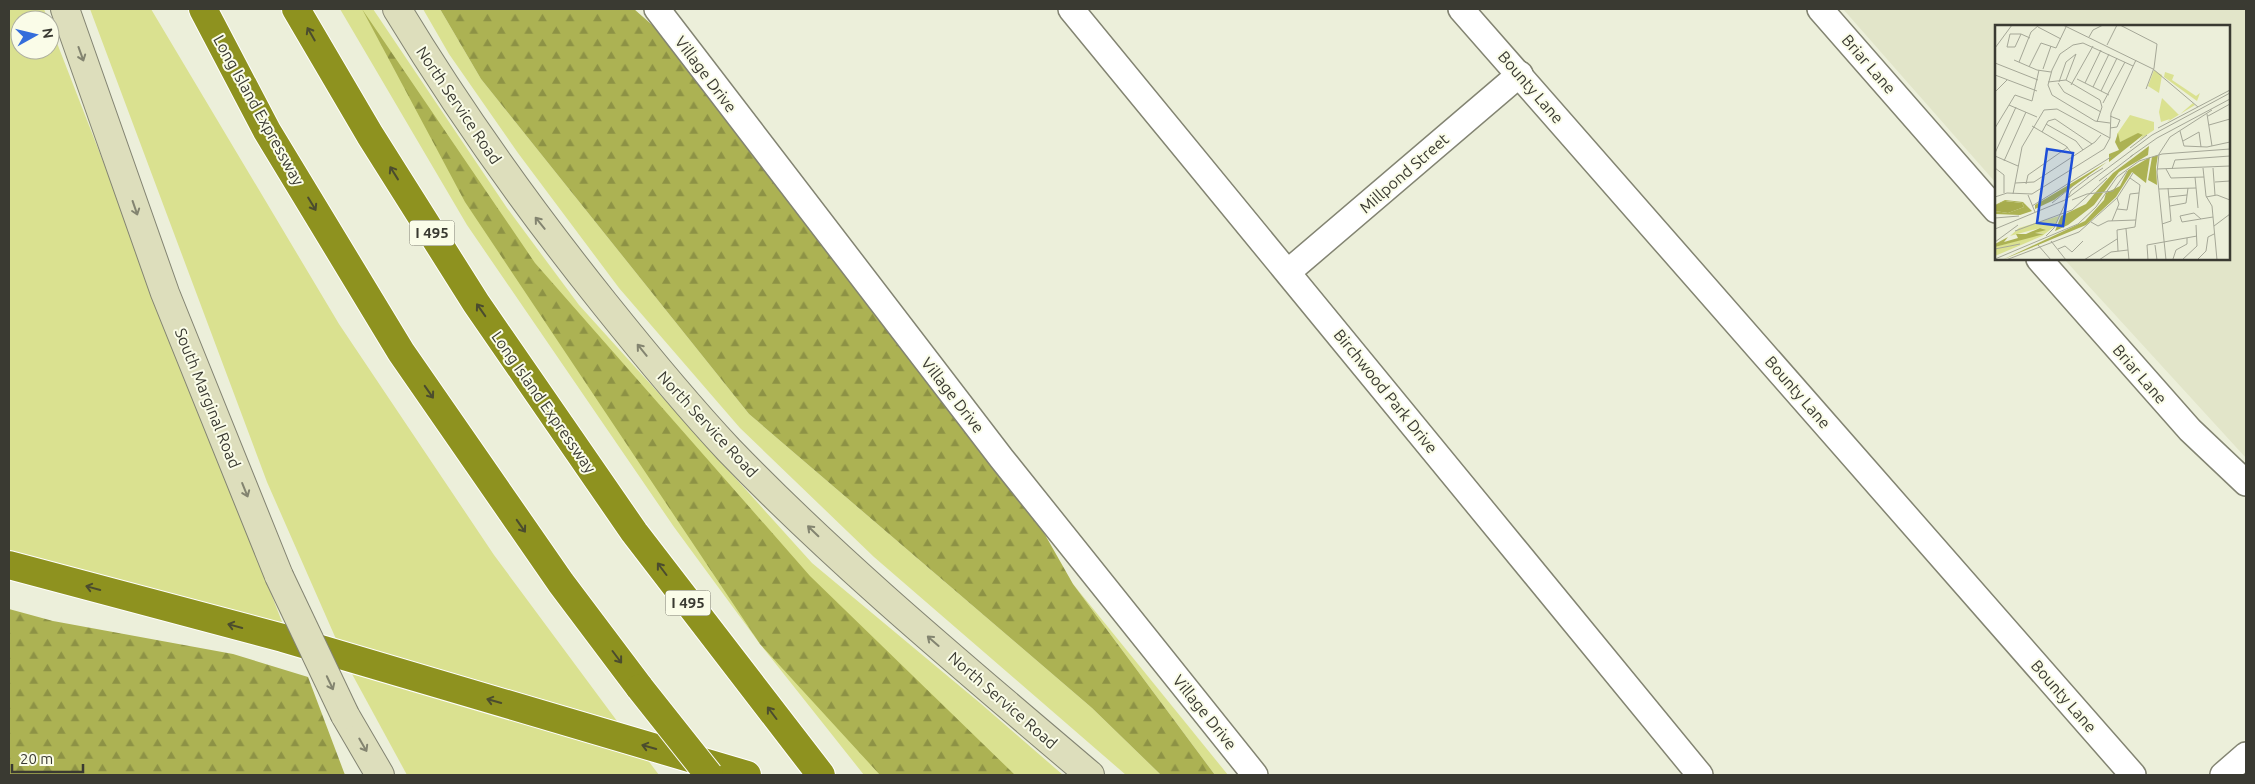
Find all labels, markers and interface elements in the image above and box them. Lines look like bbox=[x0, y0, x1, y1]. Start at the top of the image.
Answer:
north arrow bbox=[10, 10, 60, 60]
inset map bbox=[1995, 25, 2230, 260]
text: N bbox=[39, 27, 57, 39]
one-way arrow bbox=[305, 27, 315, 41]
street label: Briar Lane bbox=[1838, 31, 1900, 97]
street label: Long Island Expressway bbox=[210, 32, 308, 188]
street label: Village Drive bbox=[672, 32, 740, 116]
street label: North Service Road bbox=[413, 43, 505, 167]
one-way arrow bbox=[78, 47, 87, 62]
street label: Bounty Lane bbox=[1495, 47, 1567, 127]
street label: Millpond Street bbox=[1356, 129, 1453, 216]
one-way arrow bbox=[389, 166, 400, 180]
one-way arrow bbox=[307, 197, 317, 211]
one-way arrow bbox=[131, 200, 141, 216]
one-way arrow bbox=[535, 216, 545, 230]
road number: I 495 bbox=[410, 220, 454, 246]
one-way arrow bbox=[476, 303, 486, 317]
street label: South Marginal Road bbox=[172, 325, 244, 471]
street label: Birchwood Park Drive bbox=[1331, 325, 1441, 457]
street label: Long Island Expressway bbox=[488, 328, 600, 477]
street label: Briar Lane bbox=[2109, 341, 2171, 407]
one-way arrow bbox=[636, 344, 647, 357]
street label: Bounty Lane bbox=[1762, 352, 1834, 432]
street label: Village Drive bbox=[918, 354, 988, 436]
street label: North Service Road bbox=[654, 367, 762, 481]
one-way arrow bbox=[424, 385, 434, 399]
one-way arrow bbox=[240, 482, 250, 497]
one-way arrow bbox=[516, 519, 526, 533]
one-way arrow bbox=[807, 525, 819, 538]
one-way arrow bbox=[657, 563, 668, 576]
one-way arrow bbox=[86, 583, 102, 592]
road number: I 495 bbox=[666, 590, 710, 616]
one-way arrow bbox=[228, 621, 244, 630]
one-way arrow bbox=[927, 635, 940, 646]
street label: North Service Road bbox=[945, 648, 1061, 752]
one-way arrow bbox=[612, 650, 622, 664]
street label: Bounty Lane bbox=[2028, 656, 2100, 736]
street label: Village Drive bbox=[1169, 671, 1241, 753]
one-way arrow bbox=[326, 675, 336, 690]
one-way arrow bbox=[486, 695, 502, 705]
one-way arrow bbox=[766, 707, 777, 720]
one-way arrow bbox=[358, 738, 368, 752]
one-way arrow bbox=[642, 741, 658, 751]
scale bar bbox=[12, 742, 84, 774]
text: 20 m bbox=[20, 750, 53, 767]

